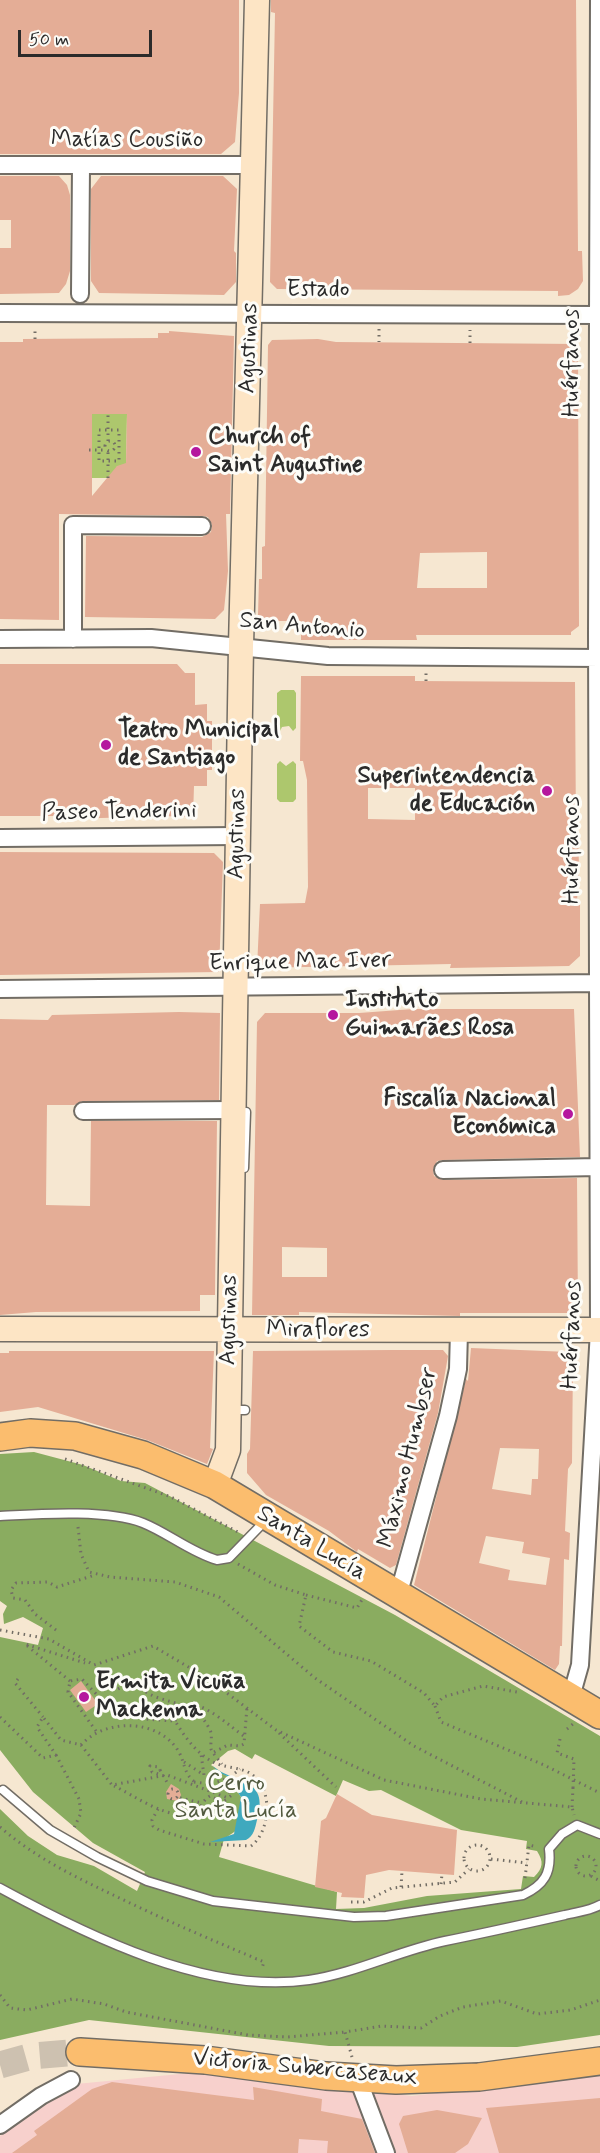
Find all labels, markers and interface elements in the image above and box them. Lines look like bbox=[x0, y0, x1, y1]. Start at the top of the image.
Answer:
scale bar bbox=[21, 18, 154, 56]
text: 50 m bbox=[29, 28, 69, 52]
street label: Matías Cousiño bbox=[51, 127, 203, 155]
street label: Estado bbox=[286, 277, 350, 305]
street label: Agustinas bbox=[234, 302, 266, 394]
street label: Huérfanos bbox=[559, 309, 587, 417]
place label: Church of Saint Augustine bbox=[208, 424, 363, 480]
marker: Church of Saint Augustine bbox=[189, 445, 203, 459]
street label: San Antonio bbox=[238, 607, 366, 647]
place label: Teatro Municipal de Santiago bbox=[118, 717, 279, 773]
marker: Teatro Municipal de Santiago bbox=[99, 738, 113, 752]
place label: Superintendencia de Educación bbox=[358, 763, 535, 819]
marker: Superintendencia de Educación bbox=[540, 784, 554, 798]
street label: Agustinas bbox=[223, 788, 253, 880]
street label: Huérfanos bbox=[559, 796, 587, 904]
street label: Paseo Tenderini bbox=[41, 797, 197, 829]
street label: Enrique Mac Iver bbox=[209, 947, 391, 979]
place label: Instituto Guimarães Rosa bbox=[345, 987, 514, 1043]
marker: Instituto Guimarães Rosa bbox=[326, 1008, 340, 1022]
place label: Fiscalía Nacional Económica bbox=[383, 1086, 556, 1142]
marker: Fiscalía Nacional Económica bbox=[561, 1107, 575, 1121]
street label: Agustinas bbox=[215, 1274, 245, 1366]
street label: Huérfanos bbox=[557, 1280, 589, 1390]
street label: Miraflores bbox=[266, 1317, 370, 1345]
street label: Máximo Humbser bbox=[373, 1365, 445, 1551]
street label: Santa Lucía bbox=[251, 1500, 371, 1588]
place label: Ermita Vicuña Mackenna bbox=[96, 1669, 246, 1725]
marker: Ermita Vicuña Mackenna bbox=[77, 1690, 91, 1704]
park label: Cerro Santa Lucía bbox=[175, 1770, 297, 1826]
street label: Victoria Subercaseaux bbox=[192, 2045, 418, 2093]

